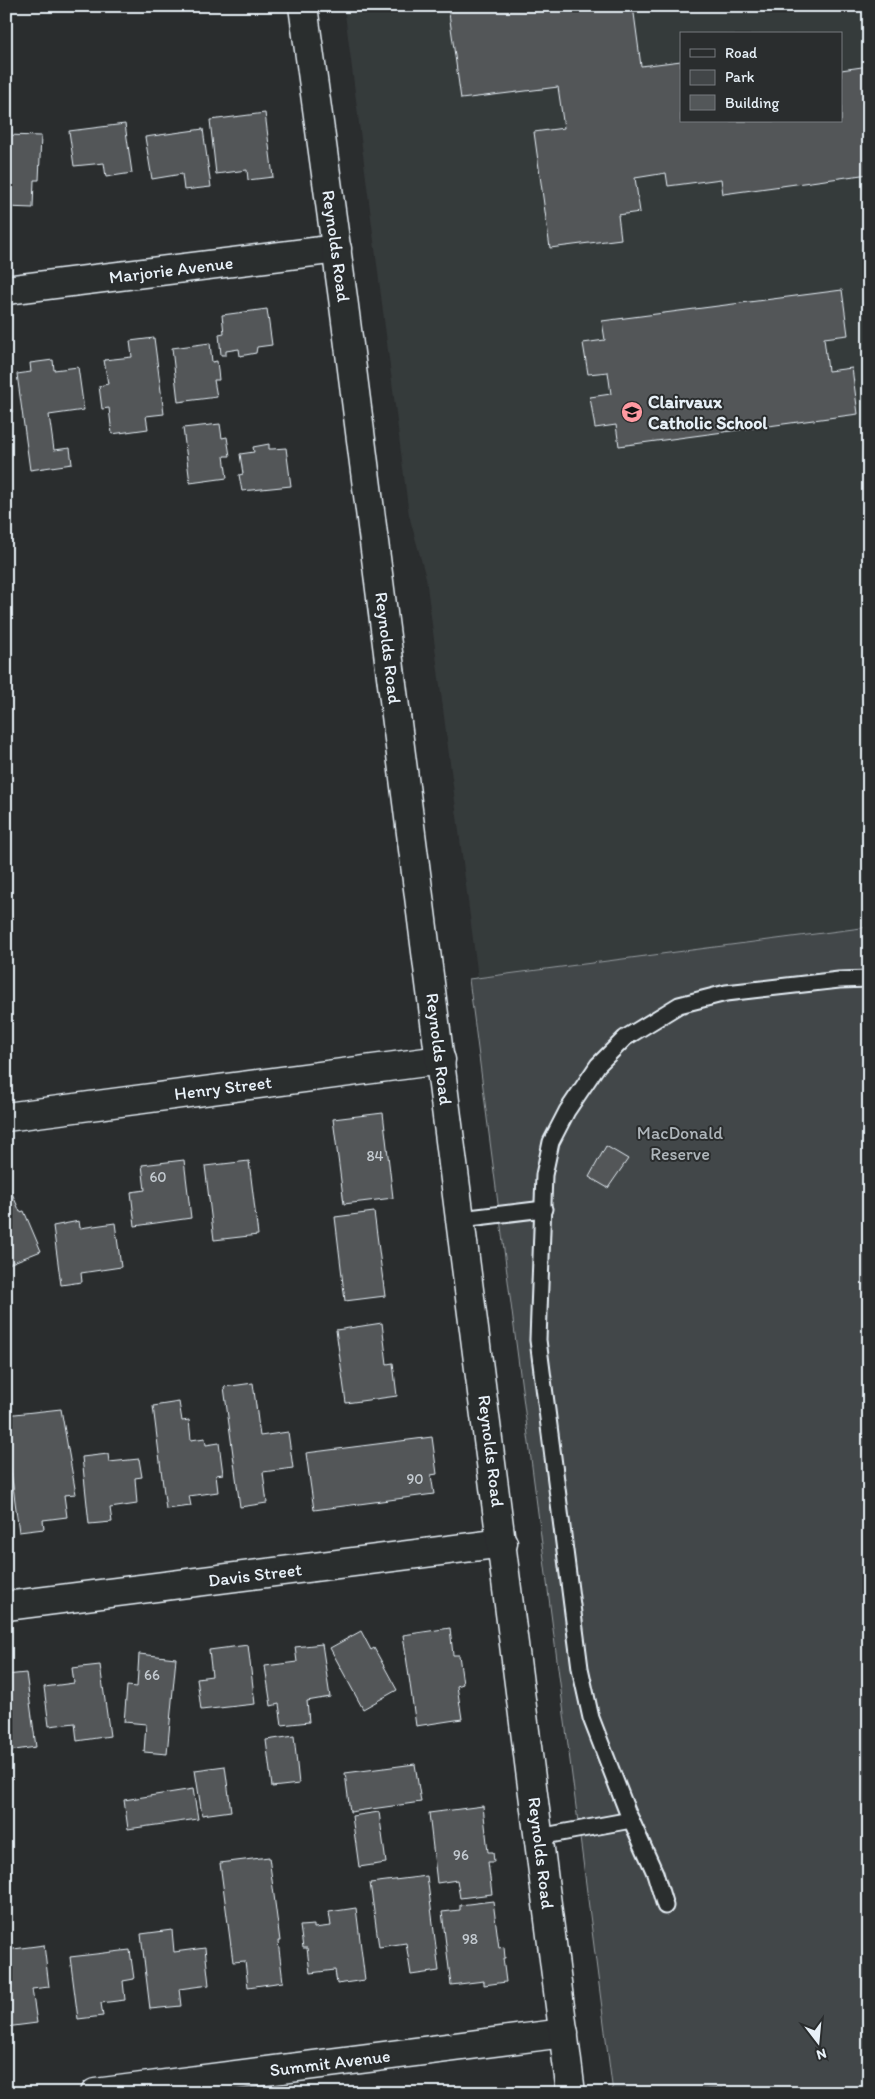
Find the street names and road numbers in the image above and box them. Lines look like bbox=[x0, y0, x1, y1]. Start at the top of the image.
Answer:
street label: Reynolds Road bbox=[317, 189, 355, 304]
street label: Marjorie Avenue bbox=[108, 251, 234, 289]
street label: Reynolds Road bbox=[370, 591, 406, 706]
street label: Reynolds Road bbox=[421, 992, 457, 1107]
street label: Henry Street bbox=[173, 1071, 273, 1105]
street label: Reynolds Road bbox=[473, 1394, 509, 1509]
street label: Davis Street bbox=[207, 1558, 303, 1592]
street label: Reynolds Road bbox=[523, 1796, 559, 1911]
street label: Summit Avenue bbox=[268, 2045, 392, 2081]

